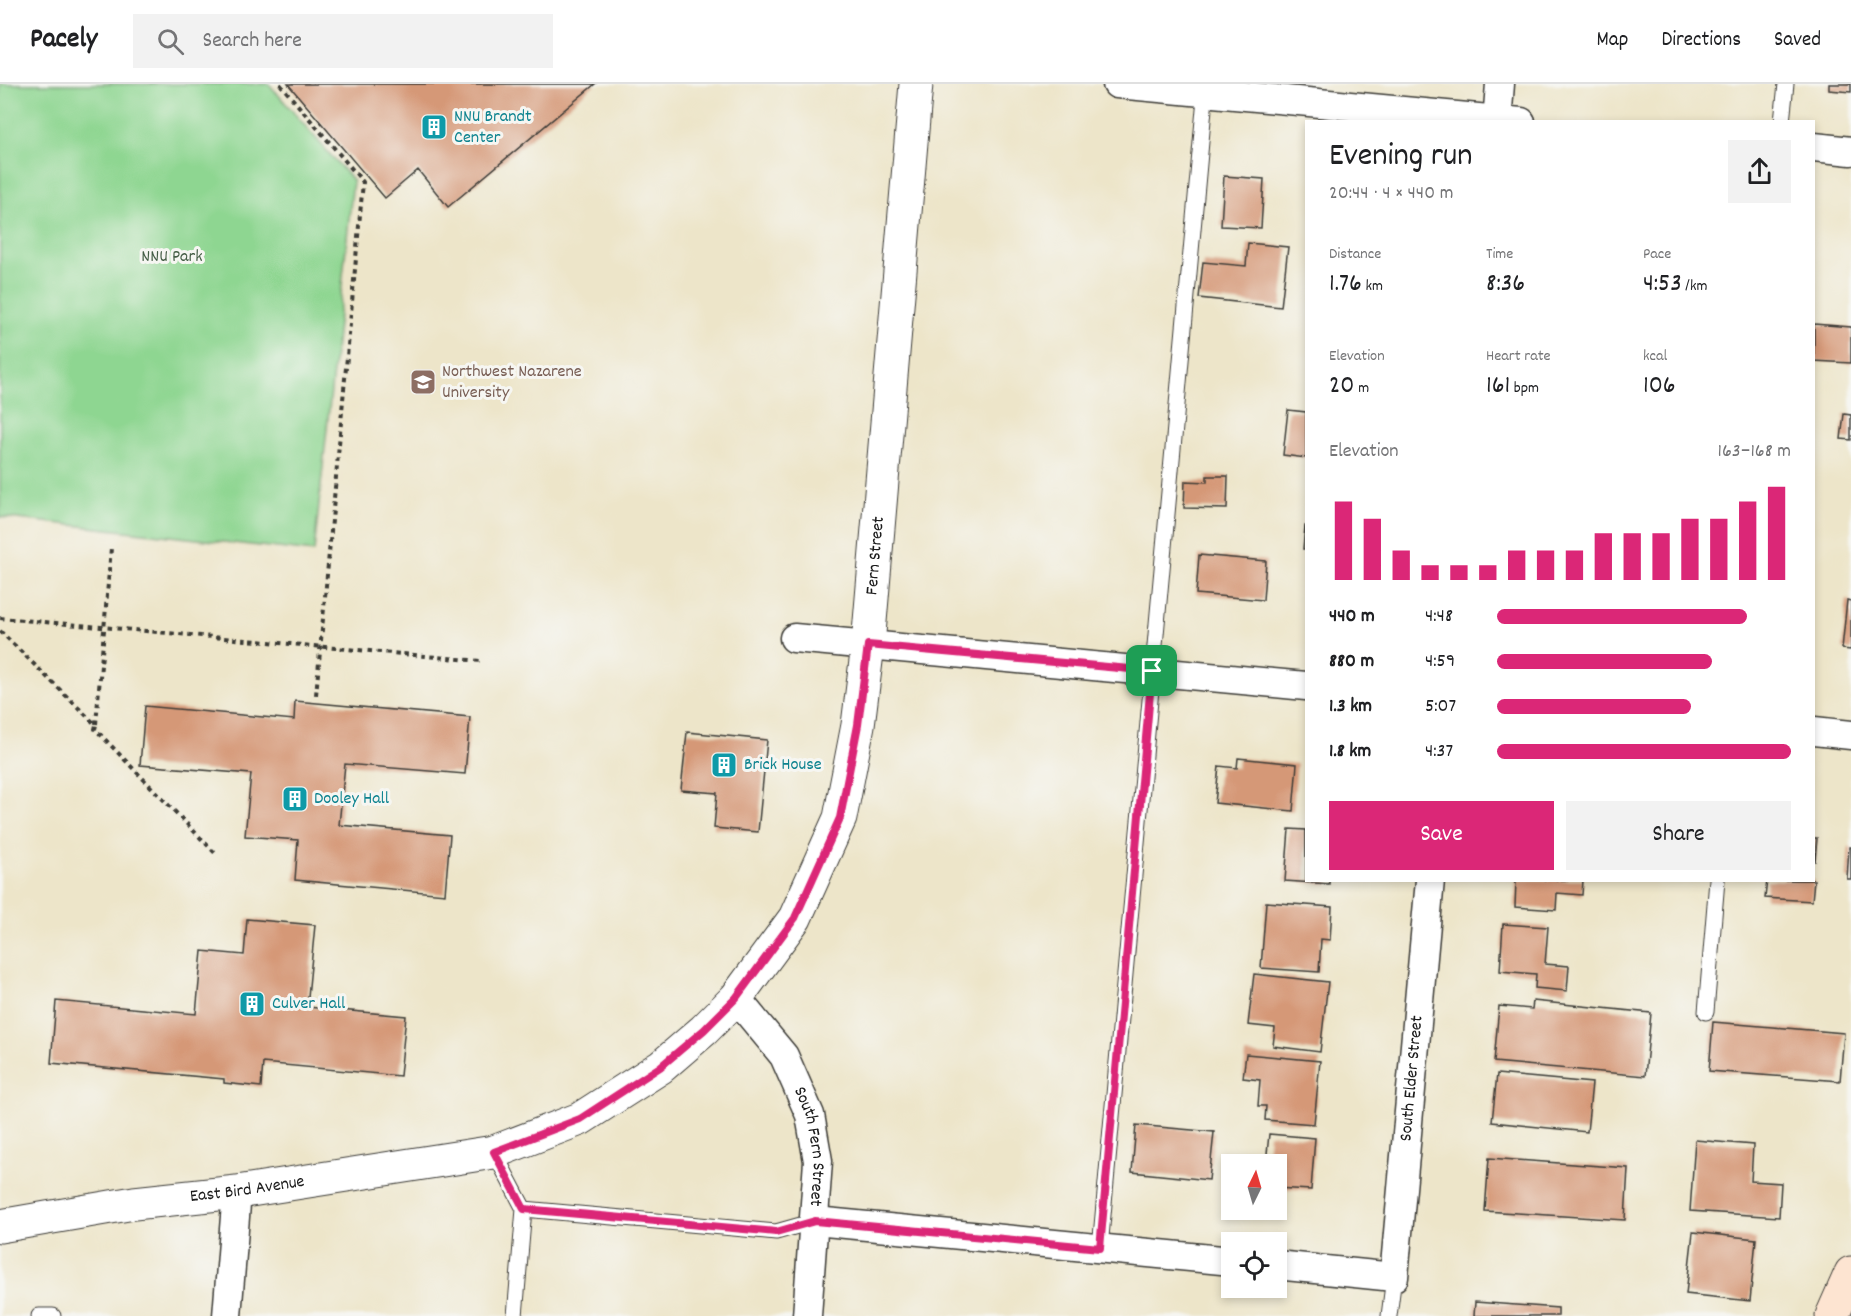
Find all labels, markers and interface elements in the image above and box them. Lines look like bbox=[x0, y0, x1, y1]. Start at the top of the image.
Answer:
search box bbox=[133, 14, 553, 68]
text: Pacely bbox=[30, 21, 97, 61]
icon: search bbox=[154, 25, 187, 58]
text: Search here bbox=[202, 26, 302, 57]
text: Map bbox=[1597, 26, 1628, 56]
text: Directions bbox=[1661, 26, 1741, 56]
text: Saved bbox=[1774, 26, 1821, 56]
place label: NNU Brandt Center bbox=[454, 105, 532, 151]
building icon: NNU Brandt Center bbox=[419, 112, 449, 142]
text: Evening run bbox=[1329, 134, 1473, 181]
button: share bbox=[1728, 140, 1791, 203]
text: 20:44 · 4 × 440 m bbox=[1329, 180, 1453, 208]
text: Distance bbox=[1329, 243, 1381, 266]
text: Time bbox=[1486, 243, 1513, 266]
text: Pace bbox=[1643, 243, 1671, 266]
park label: NNU Park bbox=[141, 245, 203, 270]
text: 1.76 bbox=[1329, 266, 1362, 303]
text: 8:36 bbox=[1486, 266, 1525, 303]
text: 4:53 bbox=[1643, 266, 1682, 303]
text: km bbox=[1362, 275, 1383, 298]
text: /km bbox=[1682, 275, 1707, 298]
text: Elevation bbox=[1329, 345, 1385, 368]
text: Heart rate bbox=[1486, 345, 1551, 368]
text: kcal bbox=[1643, 345, 1667, 368]
place label: Northwest Nazarene University bbox=[442, 360, 582, 406]
school or university icon: Northwest Nazarene University bbox=[408, 367, 438, 397]
text: 20 bbox=[1329, 368, 1355, 405]
text: 161 bbox=[1486, 368, 1510, 405]
text: 106 bbox=[1643, 368, 1676, 405]
text: m bbox=[1355, 377, 1369, 400]
text: bpm bbox=[1510, 377, 1539, 400]
text: Elevation bbox=[1329, 438, 1399, 466]
text: 163–168 m bbox=[1718, 438, 1791, 466]
street label: Fern Street bbox=[860, 515, 891, 596]
text: 440 m bbox=[1329, 603, 1375, 631]
text: 4:48 bbox=[1425, 603, 1453, 631]
pin bbox=[1126, 645, 1177, 696]
text: 880 m bbox=[1329, 648, 1374, 676]
text: 4:59 bbox=[1425, 648, 1455, 676]
icon: arrive bbox=[1135, 654, 1168, 687]
text: 1.3 km bbox=[1329, 693, 1372, 721]
text: 5:07 bbox=[1425, 693, 1456, 721]
text: 1.8 km bbox=[1329, 738, 1371, 766]
text: 4:37 bbox=[1425, 738, 1453, 766]
building icon: Brick House bbox=[709, 750, 739, 780]
place label: Brick House bbox=[744, 753, 822, 778]
building icon: Dooley Hall bbox=[280, 784, 310, 814]
place label: Dooley Hall bbox=[314, 787, 390, 812]
button: Save bbox=[1329, 801, 1554, 870]
button: Share bbox=[1566, 801, 1791, 870]
building icon: Culver Hall bbox=[237, 989, 267, 1019]
place label: Culver Hall bbox=[272, 992, 346, 1017]
street label: South Elder Street bbox=[1394, 1014, 1430, 1142]
street label: South Fern Street bbox=[787, 1083, 831, 1207]
north arrow bbox=[1221, 1154, 1287, 1220]
map controls bbox=[1221, 1154, 1287, 1298]
street label: East Bird Avenue bbox=[189, 1169, 306, 1209]
button: locate bbox=[1221, 1232, 1287, 1298]

